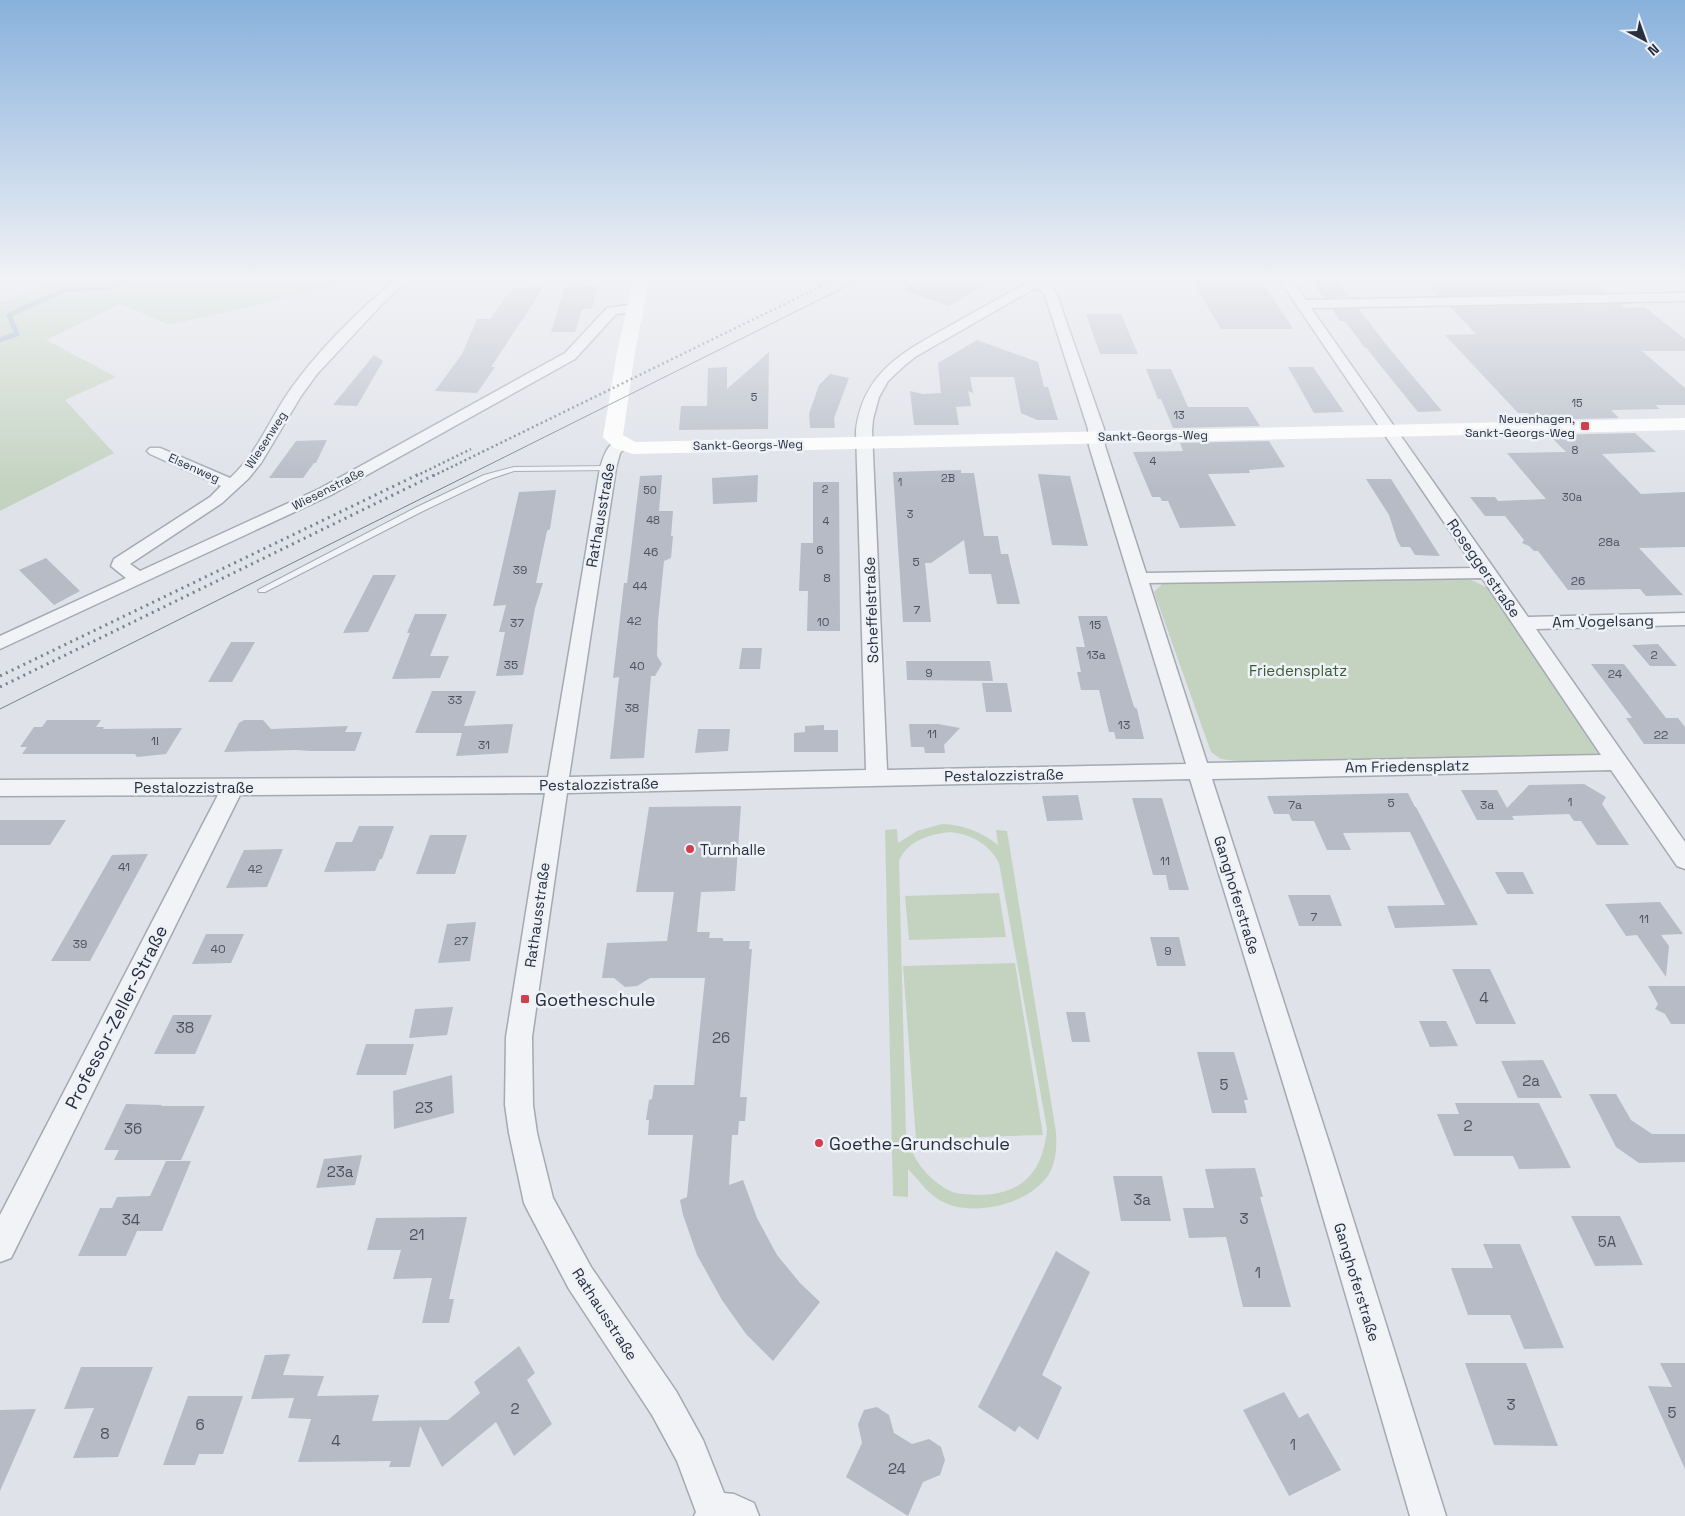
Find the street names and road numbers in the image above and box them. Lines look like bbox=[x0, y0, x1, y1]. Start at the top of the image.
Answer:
street label: Wiesenweg bbox=[241, 408, 291, 472]
street label: Sankt-Georgs-Weg bbox=[1098, 427, 1208, 445]
street label: Sankt-Georgs-Weg bbox=[693, 436, 803, 454]
street label: Elsenweg bbox=[166, 450, 222, 486]
street label: Rathausstraße bbox=[581, 461, 619, 569]
street label: Wiesenstraße bbox=[289, 464, 367, 514]
street label: Roseggerstraße bbox=[1443, 515, 1525, 621]
street label: Scheffelstraße bbox=[860, 556, 882, 664]
street label: Am Vogelsang bbox=[1552, 611, 1654, 631]
street label: Am Friedensplatz bbox=[1345, 755, 1469, 777]
street label: Pestalozzistraße bbox=[944, 764, 1064, 786]
street label: Pestalozzistraße bbox=[539, 773, 659, 795]
street label: Pestalozzistraße bbox=[134, 778, 254, 797]
street label: Ganghoferstraße bbox=[1210, 833, 1264, 957]
street label: Rathausstraße bbox=[520, 861, 554, 969]
street label: Professor-Zeller-Straße bbox=[60, 921, 172, 1113]
street label: Ganghoferstraße bbox=[1330, 1220, 1384, 1344]
street label: Rathausstraße bbox=[568, 1264, 642, 1364]

